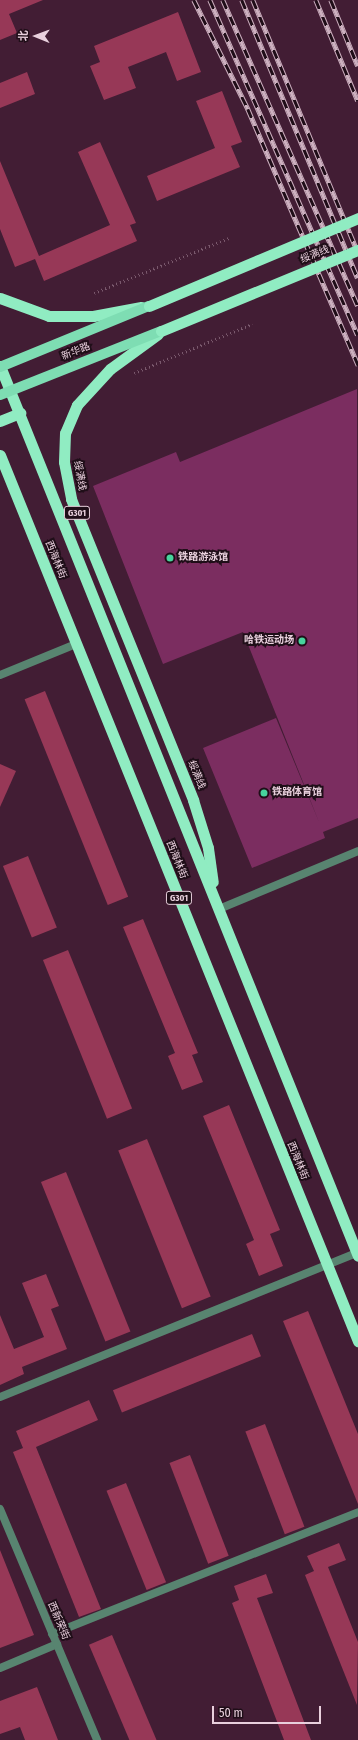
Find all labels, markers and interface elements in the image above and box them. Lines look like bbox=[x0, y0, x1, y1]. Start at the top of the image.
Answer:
north arrow bbox=[16, 16, 56, 56]
text: 北 bbox=[17, 30, 30, 41]
street label: 绥满线 bbox=[299, 244, 331, 266]
street label: 新华路 bbox=[60, 341, 92, 363]
street label: 绥满线 bbox=[70, 460, 88, 492]
road number: G301 bbox=[63, 506, 91, 520]
street label: 西海林街 bbox=[42, 539, 68, 581]
place label: 铁路游泳馆 bbox=[178, 552, 228, 564]
marker: 铁路游泳馆 bbox=[165, 553, 175, 563]
place label: 哈铁运动场 bbox=[244, 635, 294, 647]
marker: 哈铁运动场 bbox=[297, 636, 307, 646]
street label: 绥满线 bbox=[185, 759, 207, 791]
place label: 铁路体育馆 bbox=[272, 787, 322, 799]
marker: 铁路体育馆 bbox=[259, 788, 269, 798]
street label: 西海林街 bbox=[163, 839, 189, 881]
road number: G301 bbox=[165, 891, 193, 905]
street label: 西海林街 bbox=[284, 1140, 310, 1182]
street label: 西新荣街 bbox=[45, 1600, 71, 1642]
scale bar bbox=[214, 1698, 323, 1724]
text: 50 m bbox=[219, 1706, 243, 1720]

